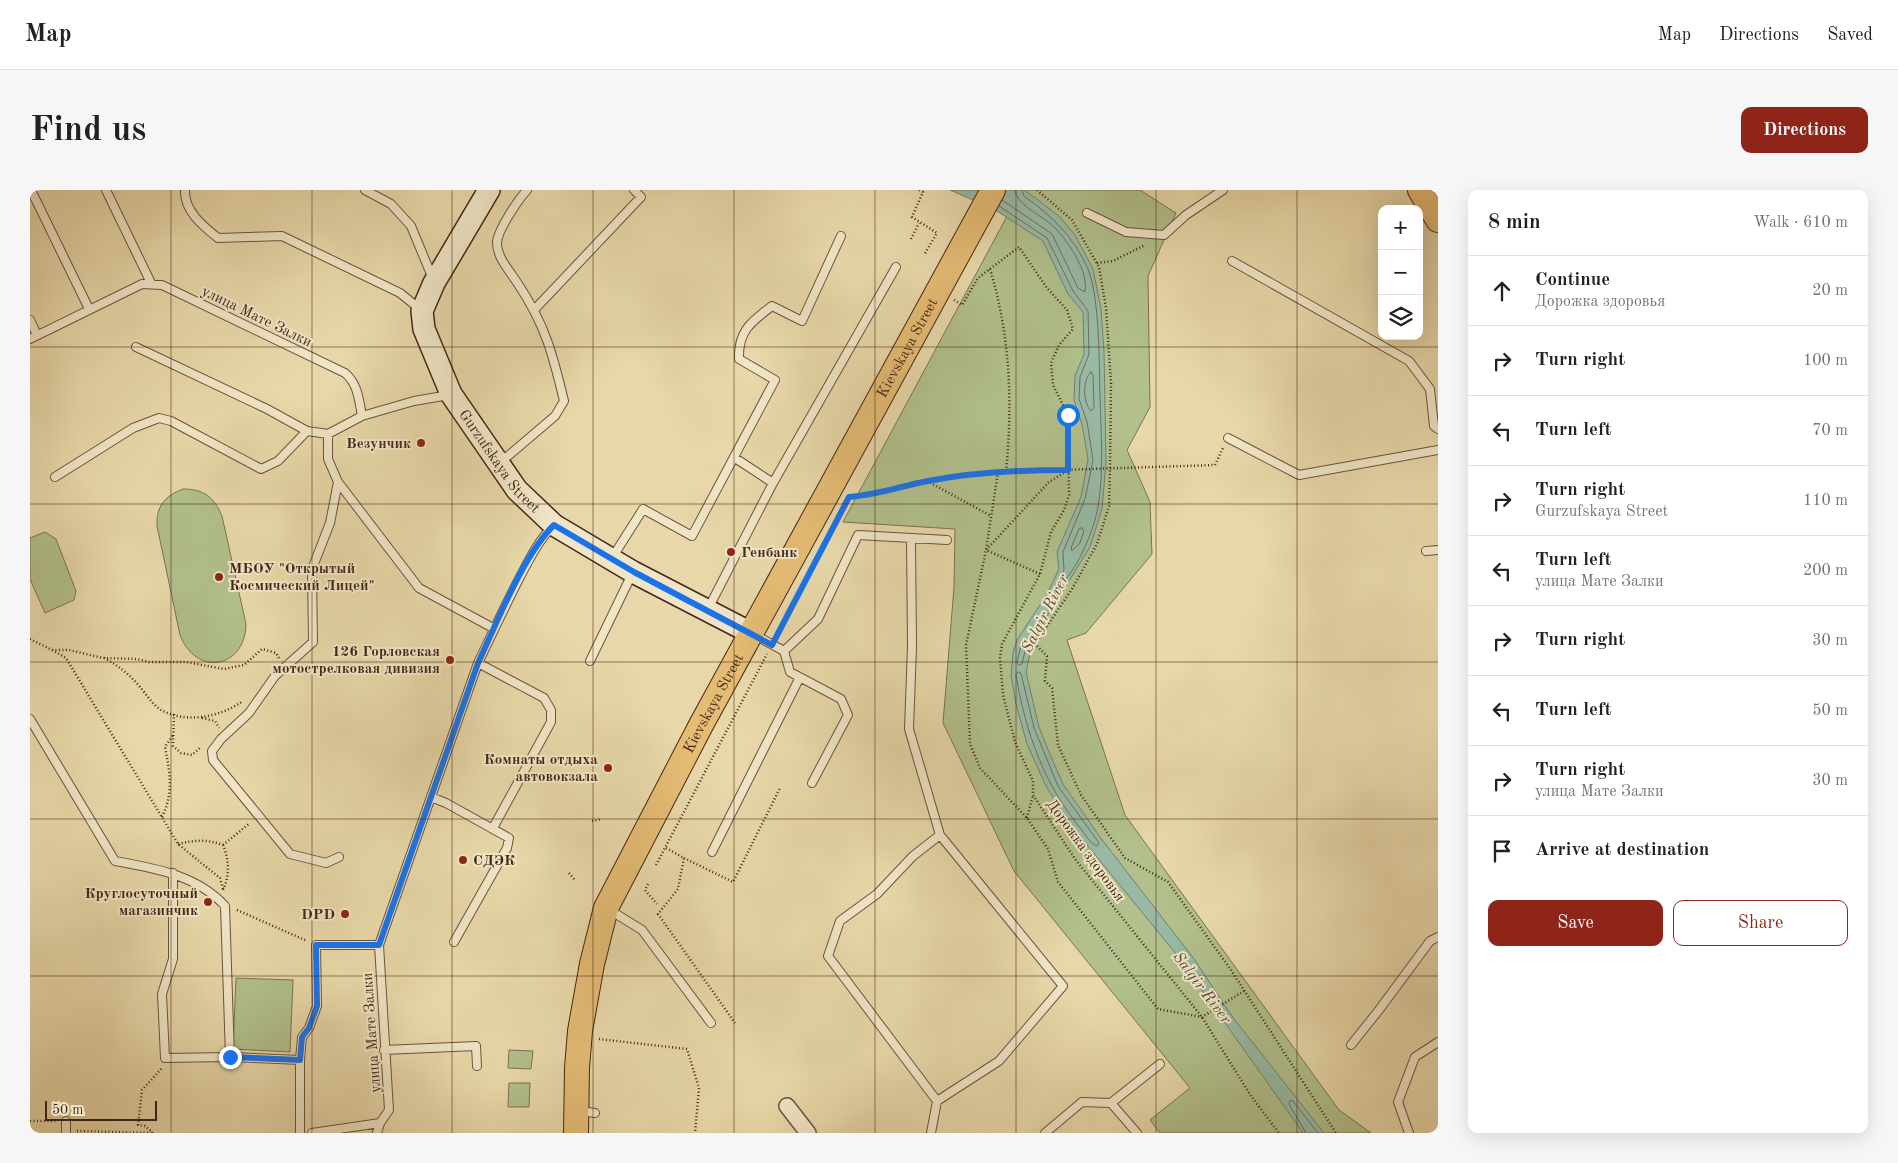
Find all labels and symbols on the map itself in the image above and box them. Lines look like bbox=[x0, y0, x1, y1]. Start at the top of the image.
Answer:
street label: улица Мате Залки bbox=[199, 284, 314, 351]
street label: Kievskaya Street bbox=[875, 296, 941, 401]
route start bbox=[1057, 404, 1080, 427]
street label: Gurzufskaya Street bbox=[455, 407, 542, 516]
place label: Везунчик bbox=[346, 437, 411, 452]
marker: Везунчик bbox=[415, 437, 427, 449]
marker: Генбанк bbox=[725, 546, 737, 558]
place label: Генбанк bbox=[741, 546, 797, 561]
place label: МБОУ "Открытый Космический Лицей" bbox=[229, 562, 375, 594]
marker: МБОУ "Открытый Космический Лицей" bbox=[213, 571, 225, 583]
water label: Salgir River bbox=[1019, 571, 1073, 656]
place label: 126 Горловская мотострелковая дивизия bbox=[272, 645, 440, 677]
street label: Kievskaya Street bbox=[682, 652, 747, 756]
marker: 126 Горловская мотострелковая дивизия bbox=[444, 654, 456, 666]
place label: Комнаты отдыха автовокзала bbox=[484, 753, 598, 785]
marker: Комнаты отдыха автовокзала bbox=[602, 762, 614, 774]
street label: Дорожка здоровья bbox=[1043, 797, 1127, 905]
marker: СДЭК bbox=[457, 854, 469, 866]
place label: СДЭК bbox=[473, 854, 515, 869]
place label: Круглосуточный магазинчик bbox=[84, 887, 198, 919]
marker: Круглосуточный магазинчик bbox=[202, 896, 214, 908]
place label: DPD bbox=[301, 908, 335, 923]
marker: DPD bbox=[339, 908, 351, 920]
water label: Salgir River bbox=[1169, 949, 1234, 1028]
street label: улица Мате Залки bbox=[361, 972, 384, 1094]
route end bbox=[219, 1046, 242, 1069]
scale bar bbox=[45, 1098, 158, 1121]

